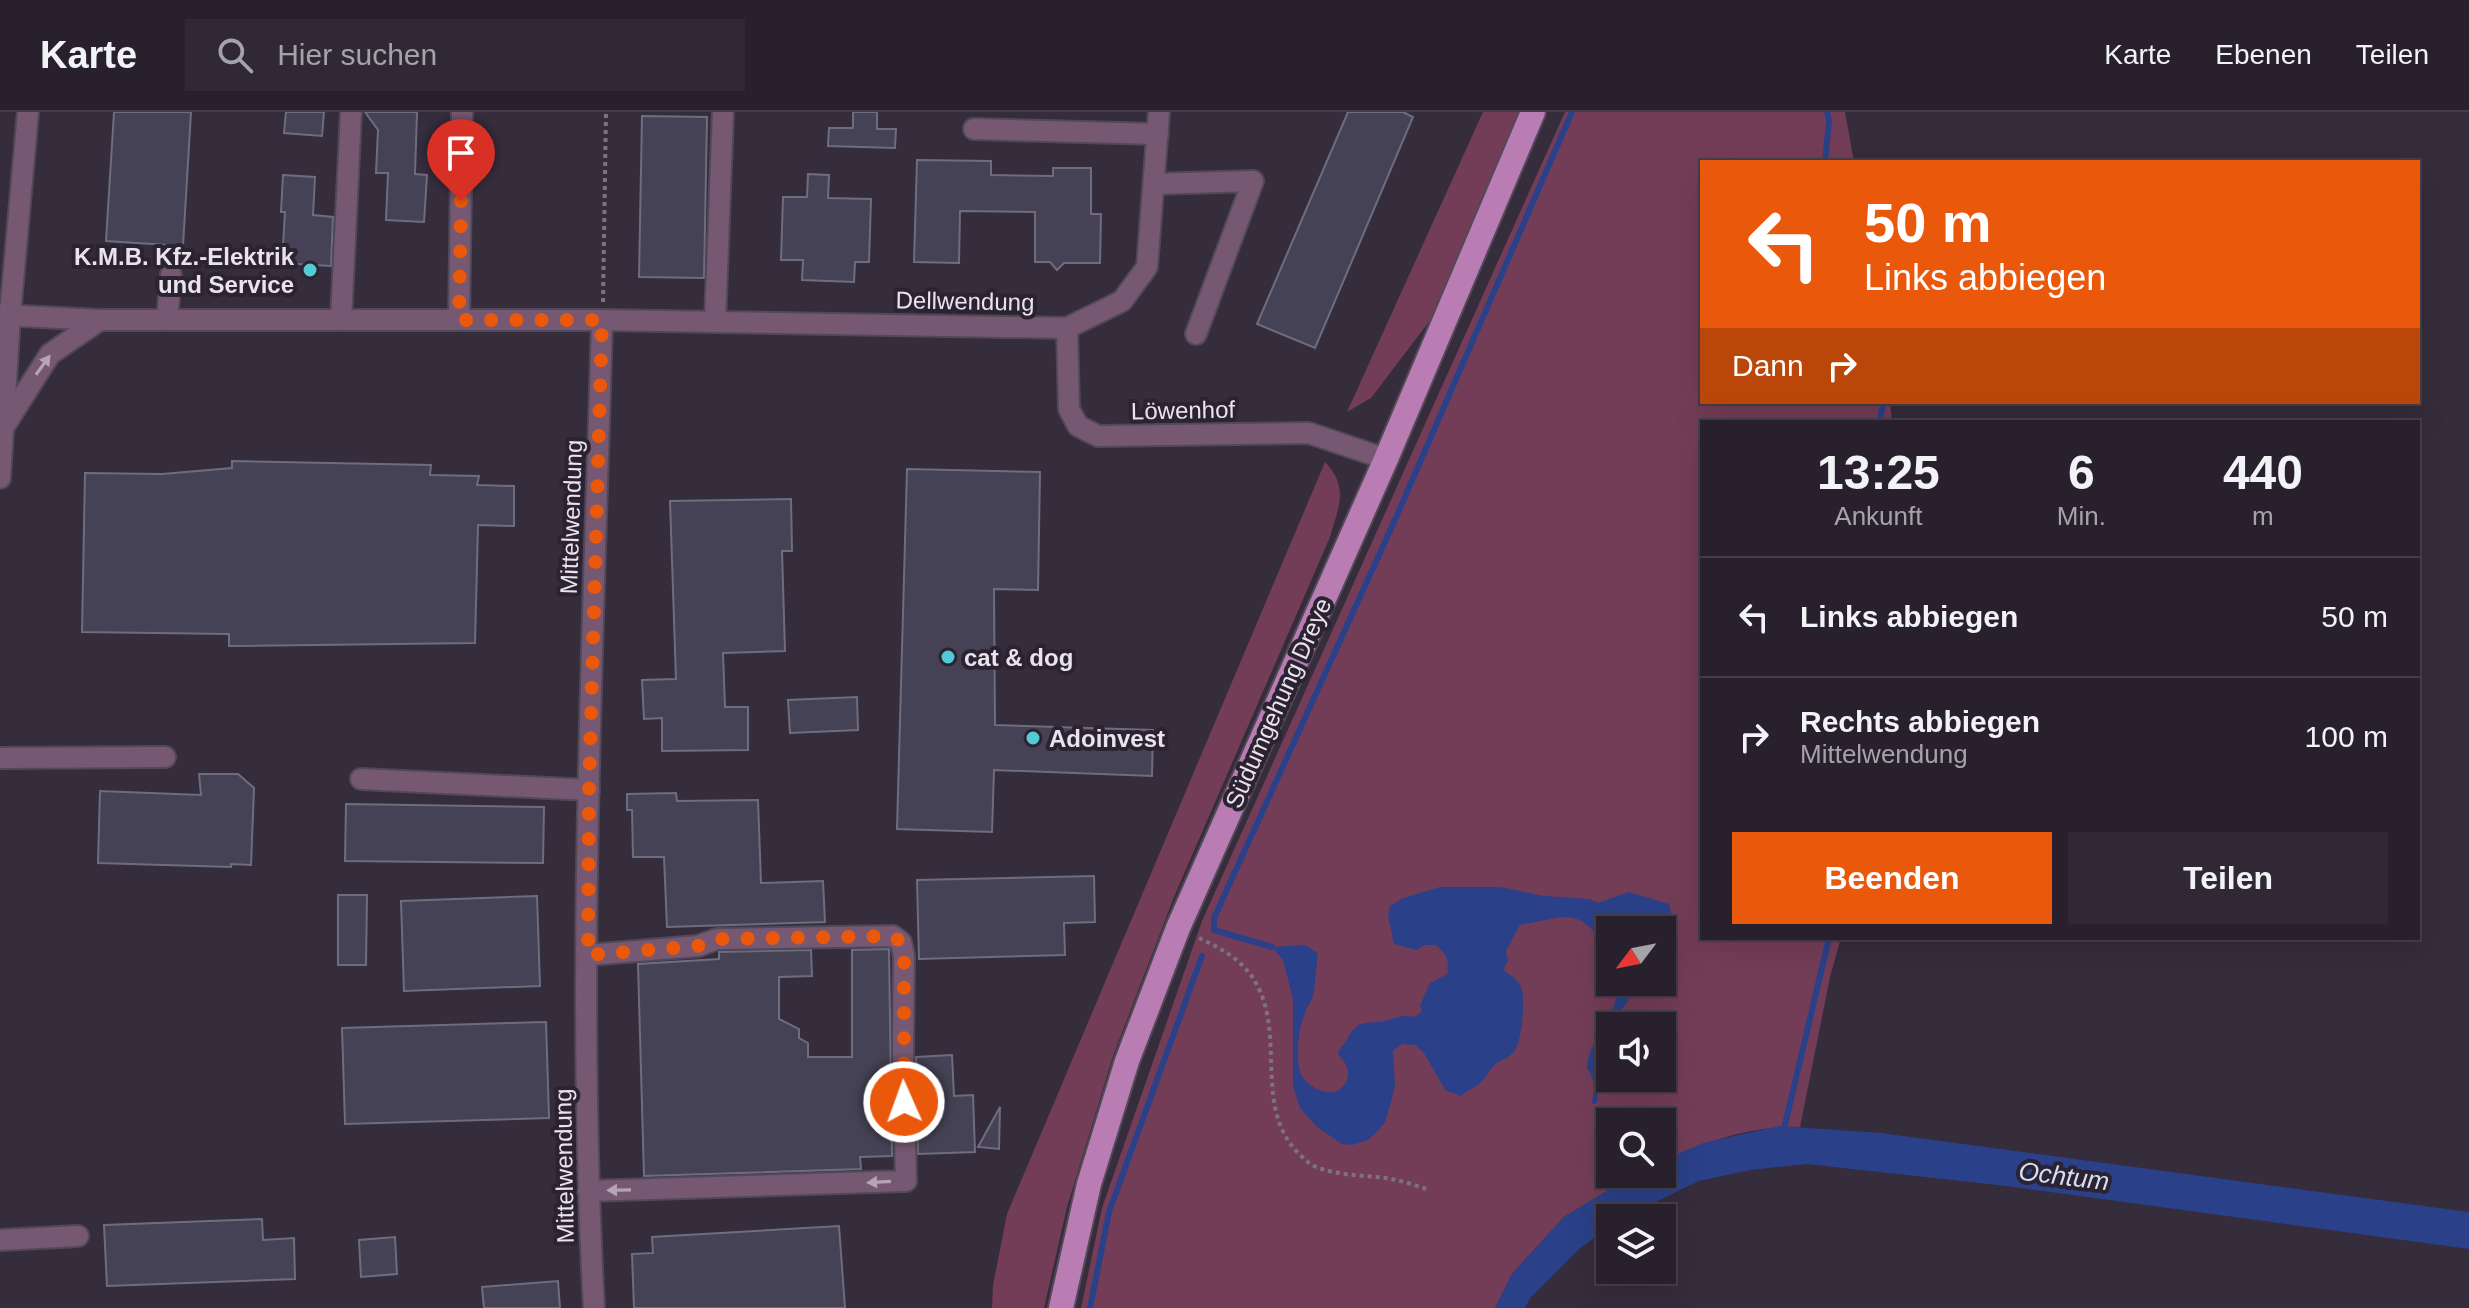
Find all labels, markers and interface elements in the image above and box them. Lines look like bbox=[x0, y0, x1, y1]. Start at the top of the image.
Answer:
search box bbox=[185, 19, 745, 91]
icon: search bbox=[213, 33, 257, 77]
text: Karte bbox=[40, 34, 137, 76]
text: Hier suchen bbox=[277, 38, 437, 71]
text: Karte bbox=[2104, 39, 2171, 70]
text: Ebenen bbox=[2215, 39, 2312, 70]
text: Teilen bbox=[2356, 39, 2429, 70]
pin bbox=[427, 119, 495, 201]
icon: arrive bbox=[439, 131, 483, 175]
text: 50 m bbox=[1864, 191, 1992, 254]
icon: left bbox=[1732, 192, 1836, 296]
place label: K.M.B. Kfz.-Elektrik und Service bbox=[74, 243, 295, 298]
text: Links abbiegen bbox=[1864, 257, 2106, 298]
marker: K.M.B. Kfz.-Elektrik und Service bbox=[301, 261, 319, 279]
street label: Dellwendung bbox=[895, 286, 1035, 316]
icon: right bbox=[1820, 344, 1864, 388]
text: Dann bbox=[1732, 349, 1804, 382]
one-way arrow bbox=[35, 354, 51, 376]
street label: Löwenhof bbox=[1131, 396, 1236, 424]
street label: Mittelwendung bbox=[555, 439, 587, 595]
text: 13:25 bbox=[1817, 446, 1940, 499]
text: 6 bbox=[2068, 446, 2095, 499]
text: 440 bbox=[2223, 446, 2303, 499]
text: Ankunft bbox=[1834, 501, 1922, 531]
text: Min. bbox=[2057, 501, 2106, 531]
text: m bbox=[2252, 501, 2274, 531]
street label: Südumgehung Dreye bbox=[1220, 594, 1336, 812]
icon: left bbox=[1732, 595, 1776, 639]
text: Links abbiegen bbox=[1800, 600, 2018, 633]
text: 50 m bbox=[2321, 600, 2388, 633]
place label: cat & dog bbox=[964, 644, 1073, 671]
marker: cat & dog bbox=[939, 648, 957, 666]
text: Rechts abbiegen bbox=[1800, 705, 2040, 738]
icon: right bbox=[1732, 715, 1776, 759]
text: 100 m bbox=[2305, 720, 2388, 753]
place label: Adoinvest bbox=[1049, 725, 1165, 752]
marker: Adoinvest bbox=[1024, 729, 1042, 747]
text: Mittelwendung bbox=[1800, 739, 1968, 769]
button: Beenden bbox=[1732, 832, 2052, 924]
button: Teilen bbox=[2068, 832, 2388, 924]
north arrow bbox=[1596, 916, 1676, 996]
map controls bbox=[1596, 916, 1676, 1284]
button: sound bbox=[1596, 1012, 1676, 1092]
position arrow bbox=[862, 1060, 946, 1144]
street label: Mittelwendung bbox=[549, 1088, 579, 1244]
button: search bbox=[1596, 1108, 1676, 1188]
water label: Ochtum bbox=[2017, 1156, 2111, 1196]
one-way arrow bbox=[866, 1176, 891, 1189]
one-way arrow bbox=[606, 1184, 631, 1197]
button: layers bbox=[1596, 1204, 1676, 1284]

